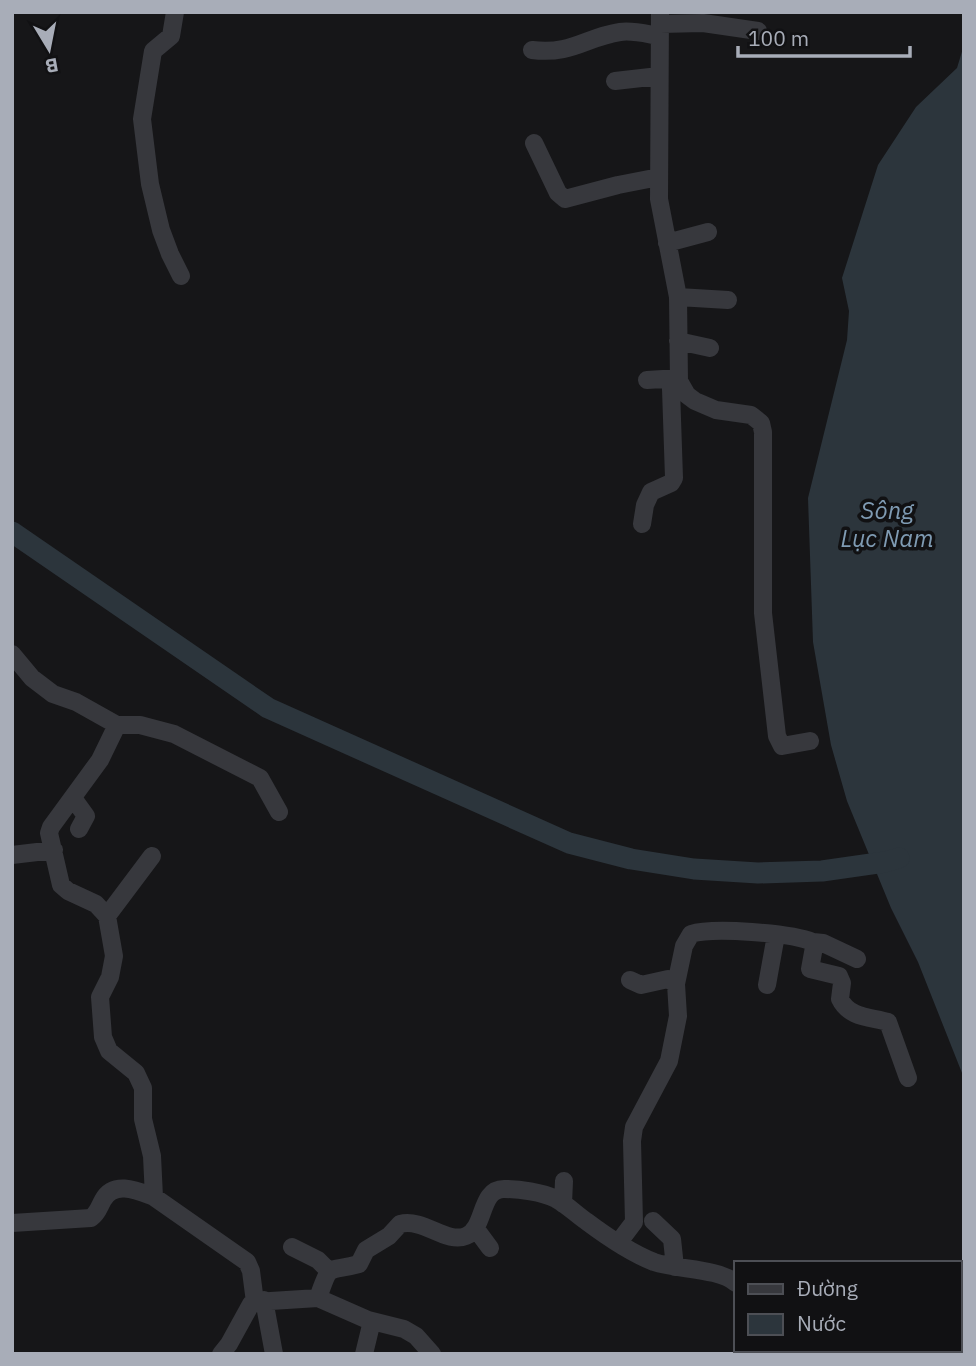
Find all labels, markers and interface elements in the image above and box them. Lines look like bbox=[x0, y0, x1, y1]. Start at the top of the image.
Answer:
north arrow bbox=[14, 14, 84, 84]
scale bar bbox=[738, 14, 909, 58]
text: 100 m bbox=[748, 24, 809, 52]
text: B bbox=[44, 53, 60, 79]
water label: Sông Lục Nam bbox=[841, 494, 934, 554]
legend bbox=[734, 1261, 962, 1352]
text: Đường bbox=[797, 1274, 858, 1302]
text: Nước bbox=[797, 1309, 846, 1337]

